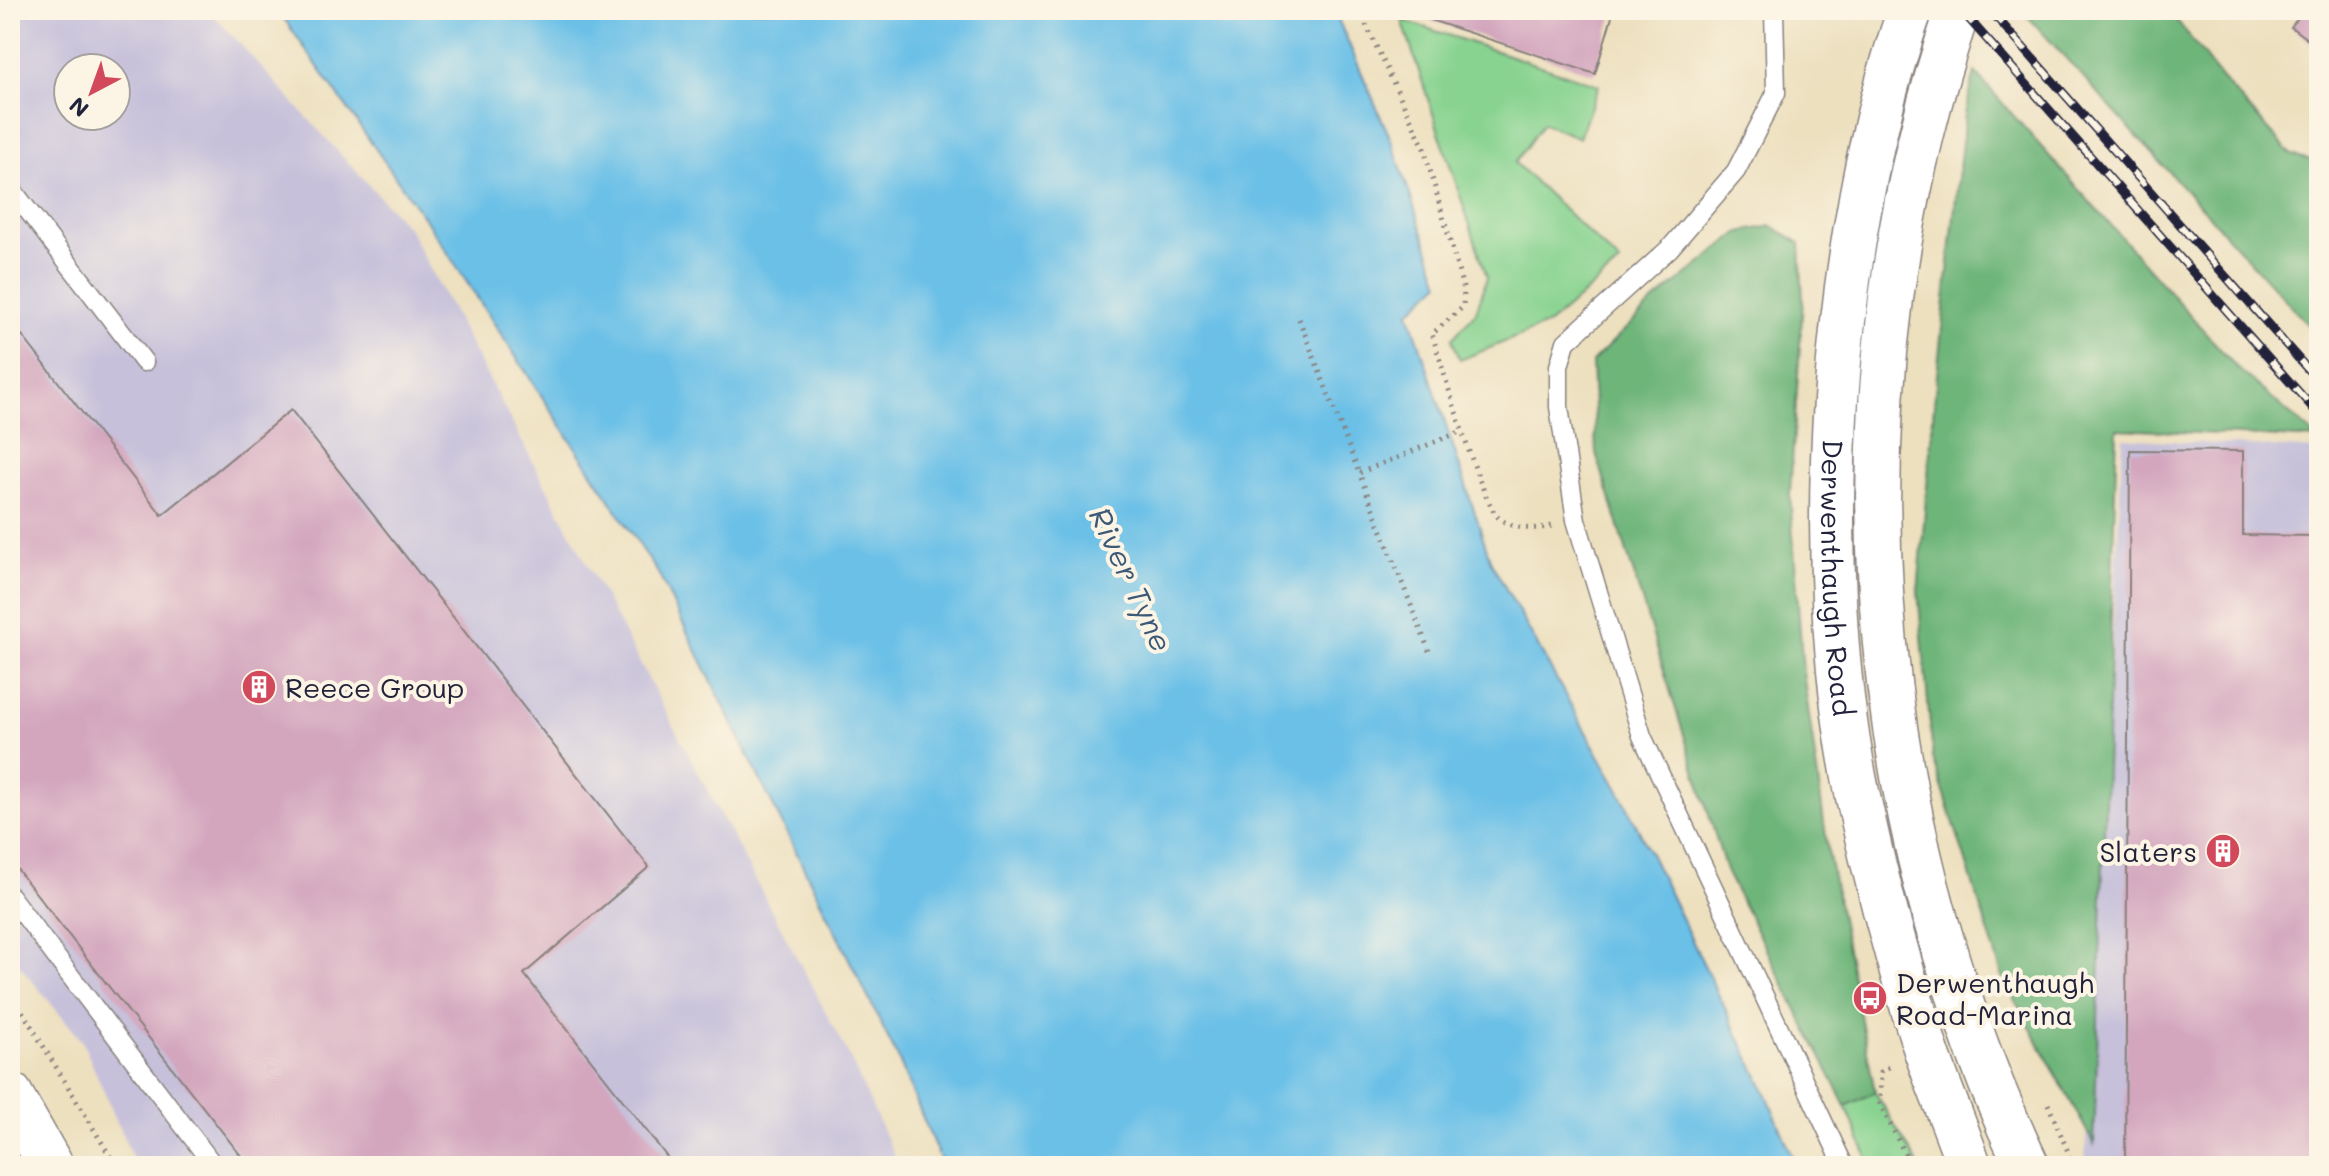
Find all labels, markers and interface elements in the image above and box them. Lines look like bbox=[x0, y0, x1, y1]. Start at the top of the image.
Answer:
north arrow bbox=[52, 52, 132, 132]
text: N bbox=[63, 91, 94, 124]
street label: Derwenthaugh Road bbox=[1814, 439, 1862, 718]
water label: River Tyne bbox=[1081, 500, 1183, 658]
building icon: Reece Group bbox=[240, 668, 278, 706]
place label: Reece Group bbox=[285, 669, 464, 705]
building icon: Slaters bbox=[2204, 832, 2242, 870]
place label: Slaters bbox=[2099, 833, 2197, 869]
place label: Derwenthaugh Road-Marina bbox=[1896, 964, 2094, 1032]
bus stop icon: Derwenthaugh Road-Marina bbox=[1851, 979, 1889, 1017]

